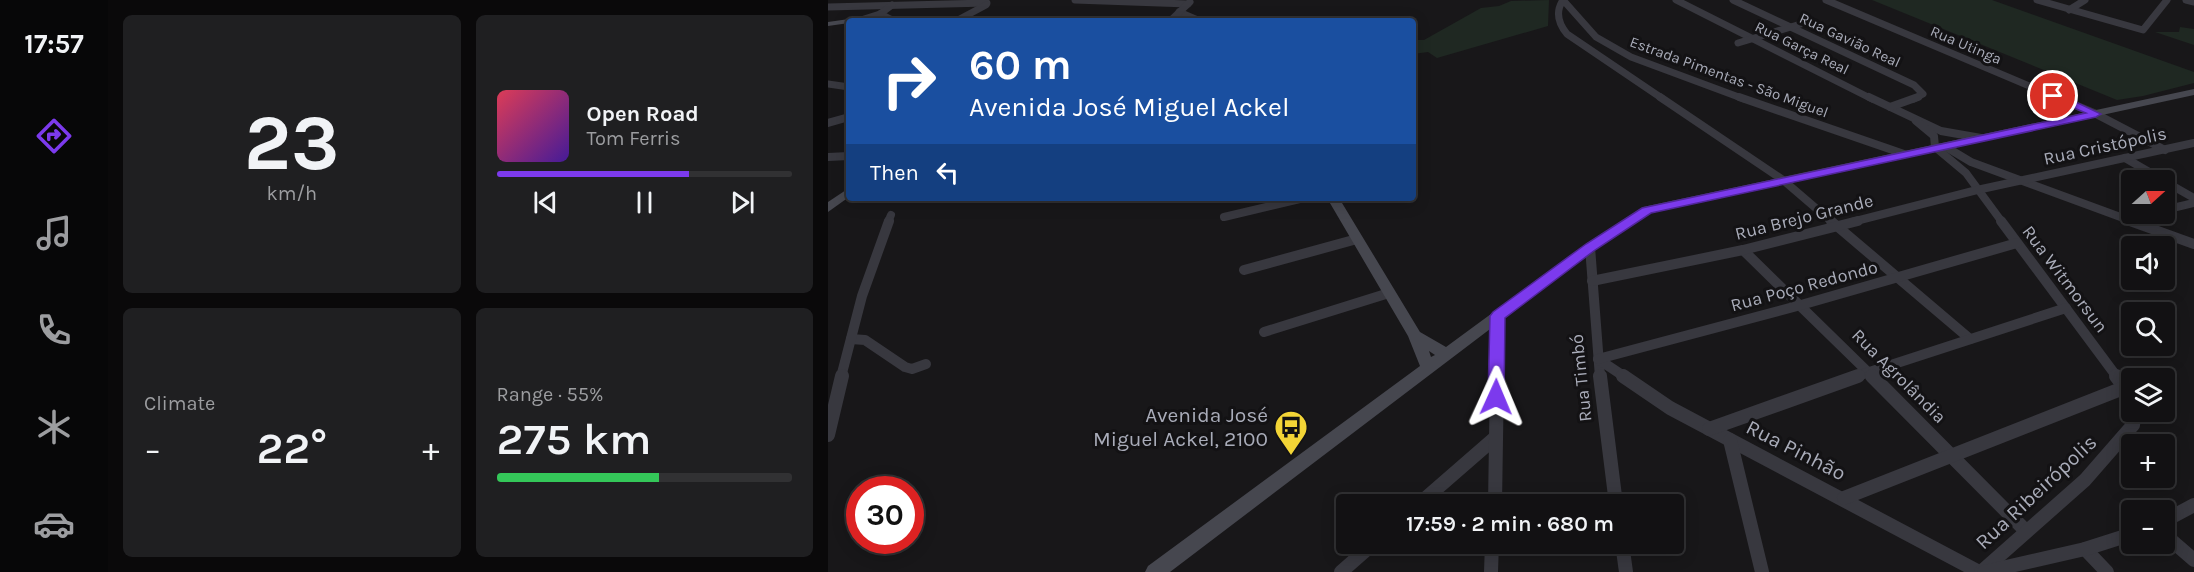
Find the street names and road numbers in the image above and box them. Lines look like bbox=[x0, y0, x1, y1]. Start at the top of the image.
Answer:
street label: Rua Gavião Real bbox=[1797, 9, 1903, 71]
street label: Rua Garça Real bbox=[1752, 17, 1852, 79]
street label: Rua Utinga bbox=[1928, 22, 2004, 68]
street label: Estrada Pimentas - São Miguel bbox=[1627, 33, 1831, 121]
street label: Rua Cristópolis bbox=[2041, 122, 2169, 170]
street label: Rua Brejo Grande bbox=[1733, 189, 1875, 245]
street label: Rua Witmorsun bbox=[2017, 221, 2113, 337]
street label: Rua Poço Redondo bbox=[1728, 256, 1880, 316]
street label: Rua Agrolândia bbox=[1847, 324, 1951, 428]
street label: Rua Timbó bbox=[1565, 333, 1597, 423]
street label: Rua Pinhão bbox=[1742, 415, 1850, 485]
street label: Rua Ribeirópolis bbox=[1971, 430, 2101, 554]

